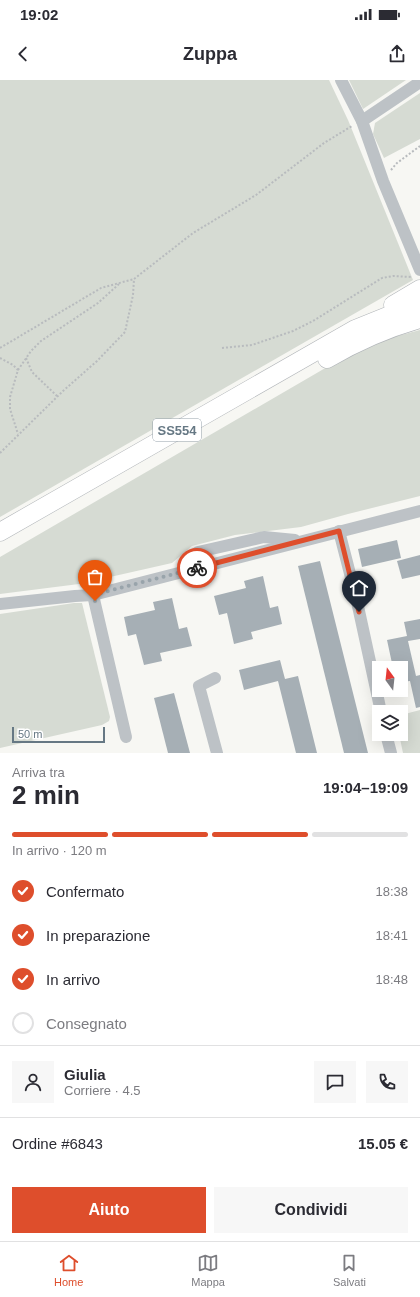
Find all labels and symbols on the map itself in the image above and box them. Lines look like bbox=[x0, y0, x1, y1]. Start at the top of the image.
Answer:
road number: SS554 bbox=[153, 419, 201, 441]
courier bbox=[177, 548, 217, 588]
pin bbox=[78, 560, 112, 601]
pin bbox=[342, 571, 376, 612]
north arrow bbox=[372, 661, 408, 697]
scale bar bbox=[12, 725, 105, 744]

